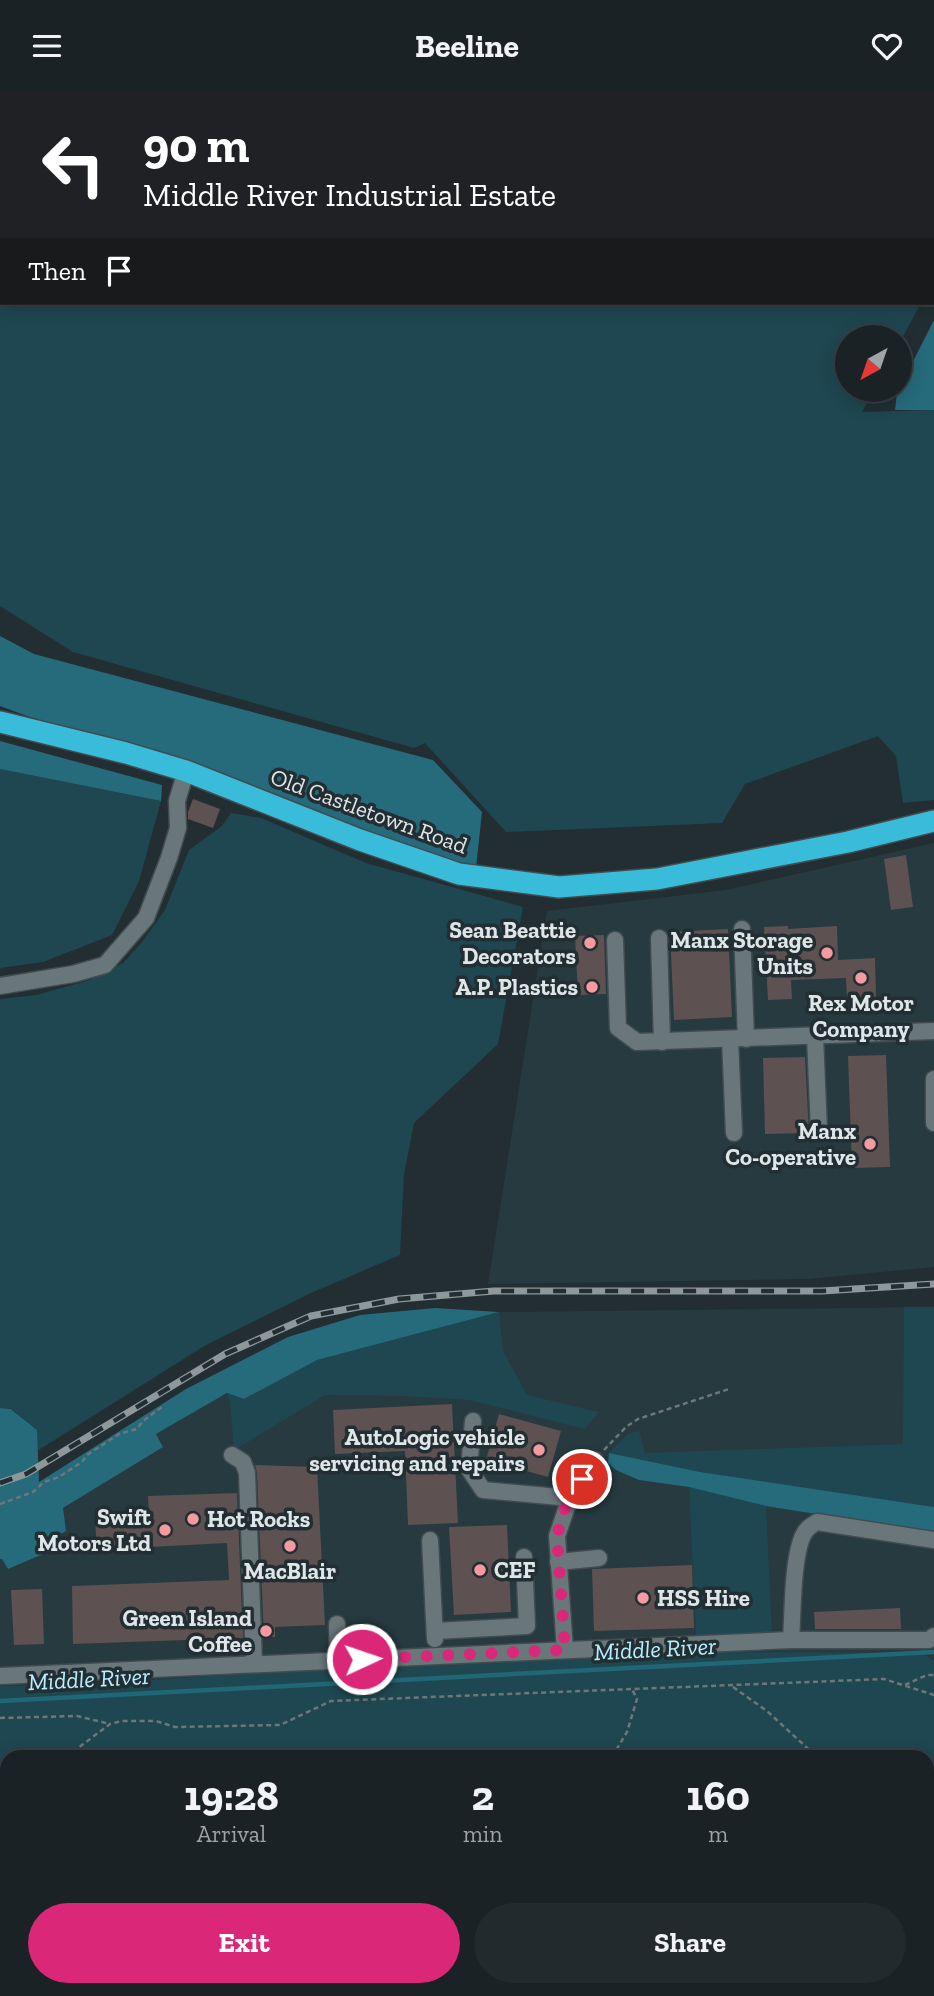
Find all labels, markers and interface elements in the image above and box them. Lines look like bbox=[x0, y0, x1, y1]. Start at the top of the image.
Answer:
icon: menu bbox=[28, 27, 66, 65]
text: Beeline bbox=[415, 27, 519, 65]
icon: heart bbox=[868, 27, 906, 65]
text: 90 m bbox=[143, 116, 250, 175]
icon: left bbox=[28, 119, 119, 210]
text: Middle River Industrial Estate bbox=[143, 176, 556, 214]
icon: arrive bbox=[100, 252, 138, 290]
text: Then bbox=[28, 255, 86, 287]
north arrow bbox=[835, 325, 912, 403]
map controls bbox=[835, 325, 912, 402]
street label: Old Castletown Road bbox=[267, 762, 472, 860]
place label: Sean Beattie Decorators bbox=[449, 916, 576, 970]
place label: Manx Storage Units bbox=[671, 926, 813, 980]
marker: Sean Beattie Decorators bbox=[582, 935, 598, 951]
marker: Manx Storage Units bbox=[819, 945, 835, 961]
marker: Rex Motor Company bbox=[853, 970, 869, 986]
place label: A.P. Plastics bbox=[455, 973, 578, 1001]
marker: A.P. Plastics bbox=[584, 979, 600, 995]
place label: Rex Motor Company bbox=[808, 989, 914, 1043]
place label: Manx Co-operative bbox=[725, 1117, 857, 1171]
marker: Manx Co-operative bbox=[862, 1136, 878, 1152]
place label: AutoLogic vehicle servicing and repairs bbox=[309, 1423, 525, 1477]
marker: AutoLogic vehicle servicing and repairs bbox=[531, 1442, 547, 1458]
pin bbox=[552, 1449, 612, 1509]
icon: arrive bbox=[563, 1460, 601, 1498]
place label: Swift Motors Ltd bbox=[38, 1503, 152, 1557]
place label: Hot Rocks bbox=[207, 1505, 310, 1533]
marker: Hot Rocks bbox=[185, 1511, 201, 1527]
marker: Swift Motors Ltd bbox=[157, 1522, 173, 1538]
marker: MacBlair bbox=[282, 1538, 298, 1554]
place label: CEF bbox=[494, 1556, 536, 1584]
place label: MacBlair bbox=[244, 1557, 336, 1585]
marker: CEF bbox=[472, 1562, 488, 1578]
place label: HSS Hire bbox=[657, 1584, 750, 1612]
marker: HSS Hire bbox=[635, 1590, 651, 1606]
place label: Green Island Coffee bbox=[123, 1604, 252, 1658]
position arrow bbox=[325, 1622, 399, 1696]
marker: Green Island Coffee bbox=[258, 1623, 274, 1639]
water label: Middle River bbox=[593, 1631, 718, 1666]
water label: Middle River bbox=[27, 1661, 152, 1696]
text: 19:28 bbox=[184, 1770, 279, 1821]
text: 2 bbox=[471, 1770, 494, 1821]
text: 160 bbox=[686, 1770, 750, 1821]
text: Arrival bbox=[197, 1820, 266, 1848]
text: min bbox=[463, 1820, 502, 1848]
text: m bbox=[708, 1820, 728, 1848]
button: Exit bbox=[28, 1903, 460, 1983]
button: Share bbox=[474, 1903, 906, 1983]

